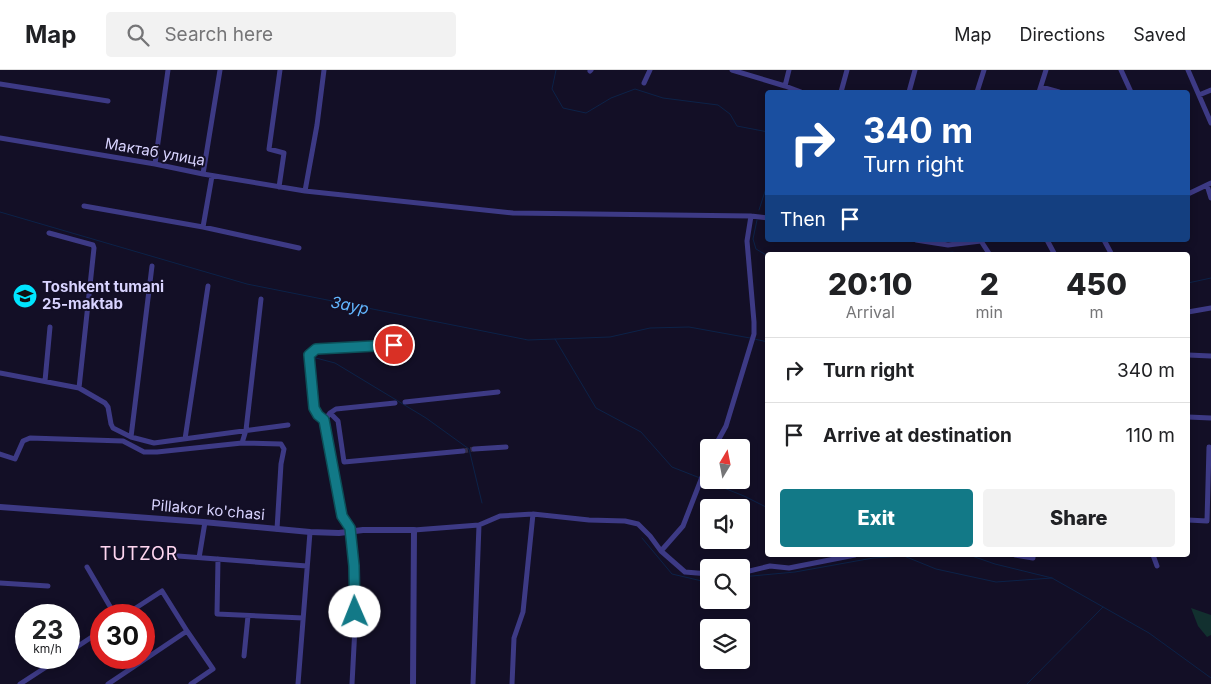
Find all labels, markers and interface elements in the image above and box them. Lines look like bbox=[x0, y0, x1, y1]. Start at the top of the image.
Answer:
search box bbox=[106, 12, 456, 57]
text: Map bbox=[25, 20, 76, 49]
icon: search bbox=[124, 21, 152, 49]
text: Search here bbox=[164, 23, 273, 46]
text: Map bbox=[954, 24, 992, 45]
text: Directions bbox=[1020, 24, 1105, 45]
text: Saved bbox=[1133, 24, 1186, 45]
text: 340 m bbox=[863, 109, 973, 151]
icon: right bbox=[780, 110, 845, 175]
street label: Мактаб улица bbox=[104, 133, 207, 170]
text: Turn right bbox=[863, 151, 964, 177]
icon: arrive bbox=[836, 205, 864, 233]
text: Then bbox=[780, 208, 826, 231]
text: 20:10 bbox=[828, 266, 913, 302]
text: 2 bbox=[980, 266, 999, 302]
text: 450 bbox=[1066, 266, 1127, 302]
place label: Toshkent tumani 25-maktab bbox=[42, 277, 164, 313]
school or university icon: Toshkent tumani 25-maktab bbox=[12, 283, 38, 309]
water label: Заур bbox=[329, 292, 371, 319]
text: Arrival bbox=[846, 302, 895, 322]
text: min bbox=[976, 302, 1003, 322]
text: m bbox=[1089, 302, 1103, 322]
pin bbox=[373, 324, 415, 366]
icon: arrive bbox=[380, 331, 408, 359]
icon: right bbox=[780, 356, 808, 384]
text: Turn right bbox=[823, 359, 914, 382]
text: 340 m bbox=[1117, 359, 1175, 382]
icon: arrive bbox=[780, 421, 808, 449]
text: Arrive at destination bbox=[823, 424, 1012, 447]
text: 110 m bbox=[1126, 424, 1175, 447]
north arrow bbox=[700, 439, 750, 489]
map controls bbox=[700, 439, 750, 669]
button: Exit bbox=[780, 489, 973, 547]
button: Share bbox=[983, 489, 1175, 547]
street label: Pillakor ko'chasi bbox=[150, 495, 266, 524]
button: sound bbox=[700, 499, 750, 549]
district label: TUTZOR bbox=[100, 543, 178, 564]
button: search bbox=[700, 559, 750, 609]
position arrow bbox=[328, 585, 380, 637]
speed limit sign: 30 bbox=[90, 604, 155, 669]
text: 23 bbox=[32, 615, 63, 645]
button: layers bbox=[700, 619, 750, 669]
text: km/h bbox=[33, 641, 62, 656]

